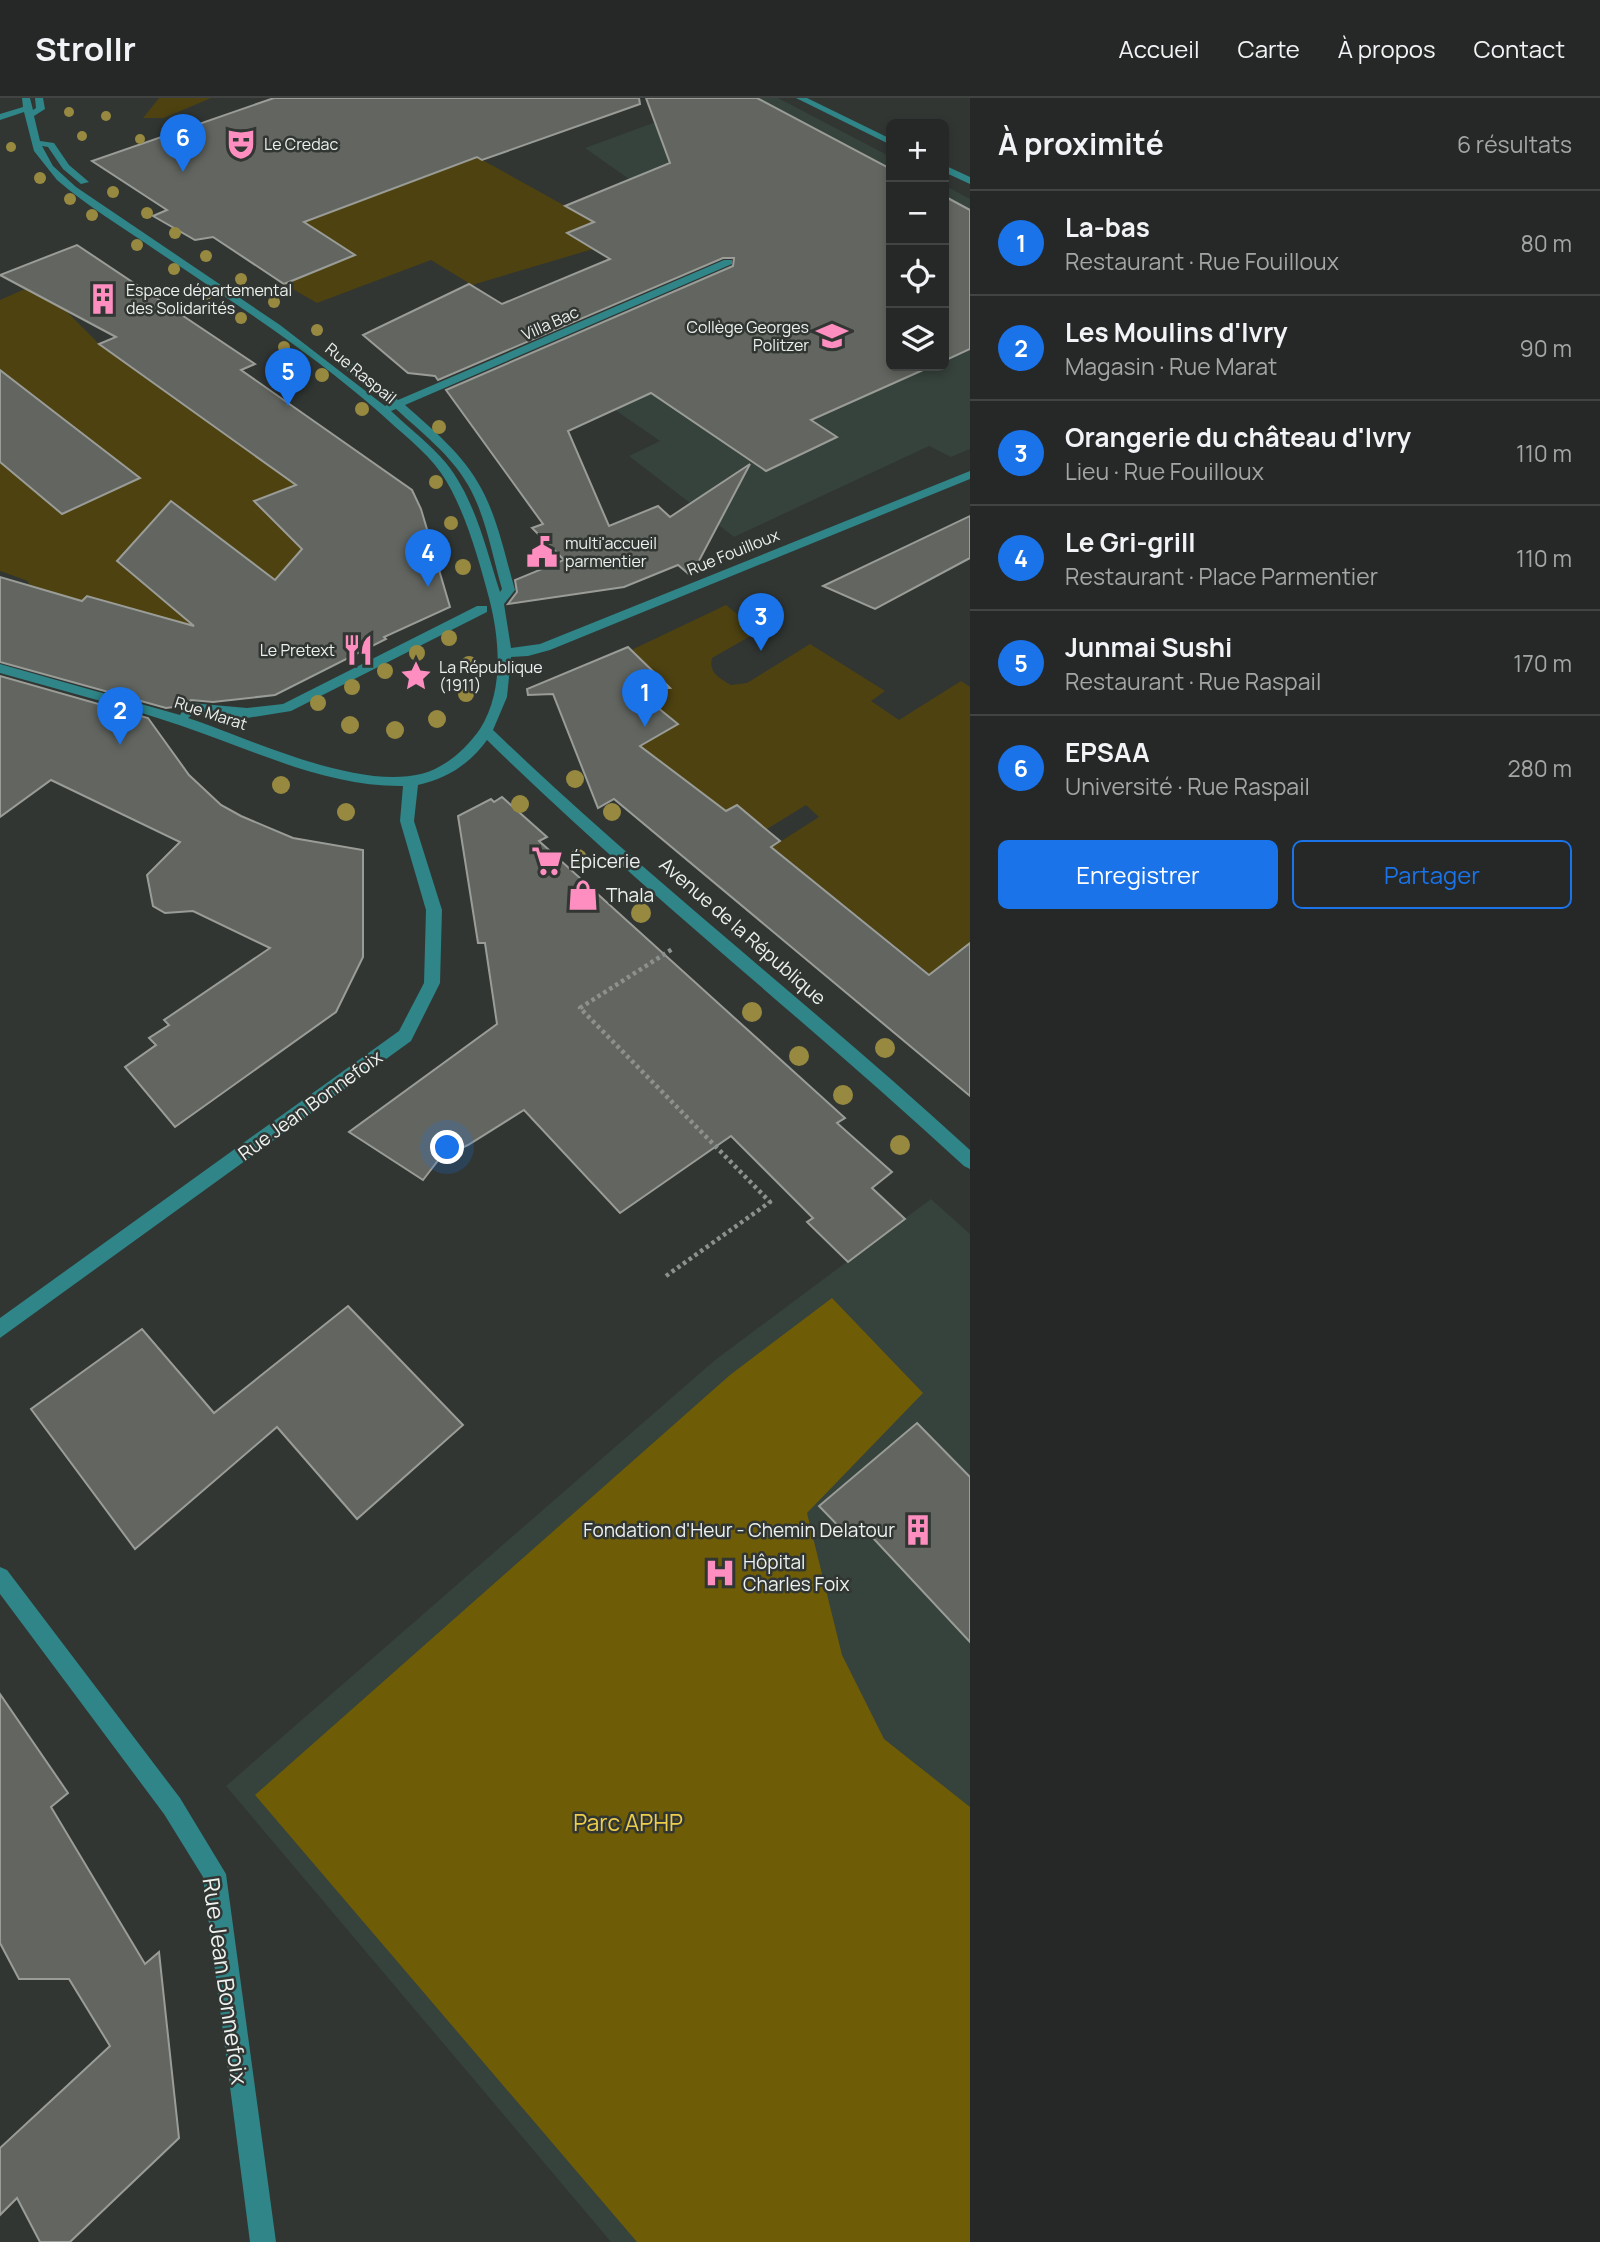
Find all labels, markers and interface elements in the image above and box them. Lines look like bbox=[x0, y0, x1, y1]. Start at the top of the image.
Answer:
text: Strollr bbox=[35, 26, 136, 71]
text: Accueil bbox=[1119, 32, 1199, 65]
text: Carte bbox=[1237, 32, 1300, 65]
text: À propos bbox=[1338, 32, 1436, 65]
text: Contact bbox=[1474, 32, 1565, 65]
pin: 6 bbox=[160, 114, 206, 172]
map controls bbox=[886, 119, 949, 371]
button: + bbox=[886, 119, 949, 182]
text: À proximité bbox=[998, 123, 1164, 164]
theatre icon: Le Credac bbox=[224, 127, 258, 161]
text: 6 résultats bbox=[1457, 128, 1572, 160]
place label: Le Credac bbox=[264, 133, 338, 155]
button: − bbox=[886, 182, 949, 245]
text: La-bas bbox=[1065, 209, 1150, 245]
text: 1 bbox=[1016, 227, 1026, 259]
text: 80 m bbox=[1521, 227, 1572, 259]
button: locate bbox=[886, 245, 949, 308]
text: Restaurant · Rue Fouilloux bbox=[1065, 245, 1339, 277]
place label: Espace départemental des Solidarités bbox=[126, 279, 292, 319]
building icon: Espace départemental des Solidarités bbox=[86, 282, 120, 316]
street label: Villa Bac bbox=[518, 301, 582, 345]
button: layers bbox=[886, 308, 949, 371]
text: Les Moulins d'Ivry bbox=[1065, 314, 1287, 350]
place label: Collège Georges Politzer bbox=[686, 316, 809, 356]
school or university icon: Collège Georges Politzer bbox=[815, 319, 849, 353]
text: 2 bbox=[1014, 332, 1028, 364]
text: 90 m bbox=[1520, 332, 1572, 364]
street label: Rue Raspail bbox=[321, 338, 401, 408]
pin: 5 bbox=[265, 348, 311, 406]
text: Magasin · Rue Marat bbox=[1065, 350, 1277, 382]
text: Orangerie du château d'Ivry bbox=[1065, 419, 1411, 455]
text: 3 bbox=[1014, 437, 1028, 469]
text: 110 m bbox=[1516, 437, 1572, 469]
text: Lieu · Rue Fouilloux bbox=[1065, 455, 1264, 487]
street label: Rue Fouilloux bbox=[684, 523, 783, 580]
text: Le Gri-grill bbox=[1065, 524, 1196, 560]
pin: 4 bbox=[405, 529, 451, 587]
place label: multi'accueil parmentier bbox=[565, 532, 657, 572]
public building icon: multi'accueil parmentier bbox=[525, 535, 559, 569]
text: 4 bbox=[1014, 542, 1028, 574]
text: 110 m bbox=[1516, 542, 1572, 574]
text: Restaurant · Place Parmentier bbox=[1065, 560, 1378, 592]
pin: 3 bbox=[738, 593, 784, 651]
text: Junmai Sushi bbox=[1065, 629, 1232, 665]
restaurant icon: Le Pretext bbox=[341, 633, 375, 667]
place label: Le Pretext bbox=[260, 639, 335, 661]
text: 5 bbox=[1014, 647, 1028, 679]
text: 170 m bbox=[1513, 647, 1572, 679]
place label: La République (1911) bbox=[439, 656, 543, 696]
place icon: La République (1911) bbox=[399, 659, 433, 693]
text: Restaurant · Rue Raspail bbox=[1065, 665, 1321, 697]
pin: 1 bbox=[622, 669, 668, 727]
pin: 2 bbox=[97, 687, 143, 745]
street label: Rue Marat bbox=[172, 691, 250, 735]
text: EPSAA bbox=[1065, 734, 1150, 770]
text: 6 bbox=[1014, 752, 1028, 784]
text: 280 m bbox=[1507, 752, 1572, 784]
text: Université · Rue Raspail bbox=[1065, 770, 1310, 802]
button: Enregistrer bbox=[998, 840, 1278, 909]
button: Partager bbox=[1292, 840, 1572, 909]
supermarket icon: Épicerie bbox=[530, 844, 564, 878]
place label: Épicerie bbox=[570, 848, 640, 874]
street label: Avenue de la République bbox=[654, 851, 832, 1011]
shop icon: Thala bbox=[566, 878, 600, 912]
place label: Thala bbox=[606, 882, 654, 908]
street label: Rue Jean Bonnefoix bbox=[233, 1044, 387, 1166]
your location bbox=[430, 1130, 464, 1164]
building icon: Fondation d'Heur - Chemin Delatour bbox=[901, 1513, 935, 1547]
place label: Fondation d'Heur - Chemin Delatour bbox=[583, 1517, 895, 1543]
place label: Hôpital Charles Foix bbox=[743, 1549, 850, 1597]
hospital icon: Hôpital Charles Foix bbox=[703, 1556, 737, 1590]
park label: Parc APHP bbox=[573, 1806, 683, 1838]
street label: Rue Jean Bonnefoix bbox=[196, 1876, 256, 2086]

